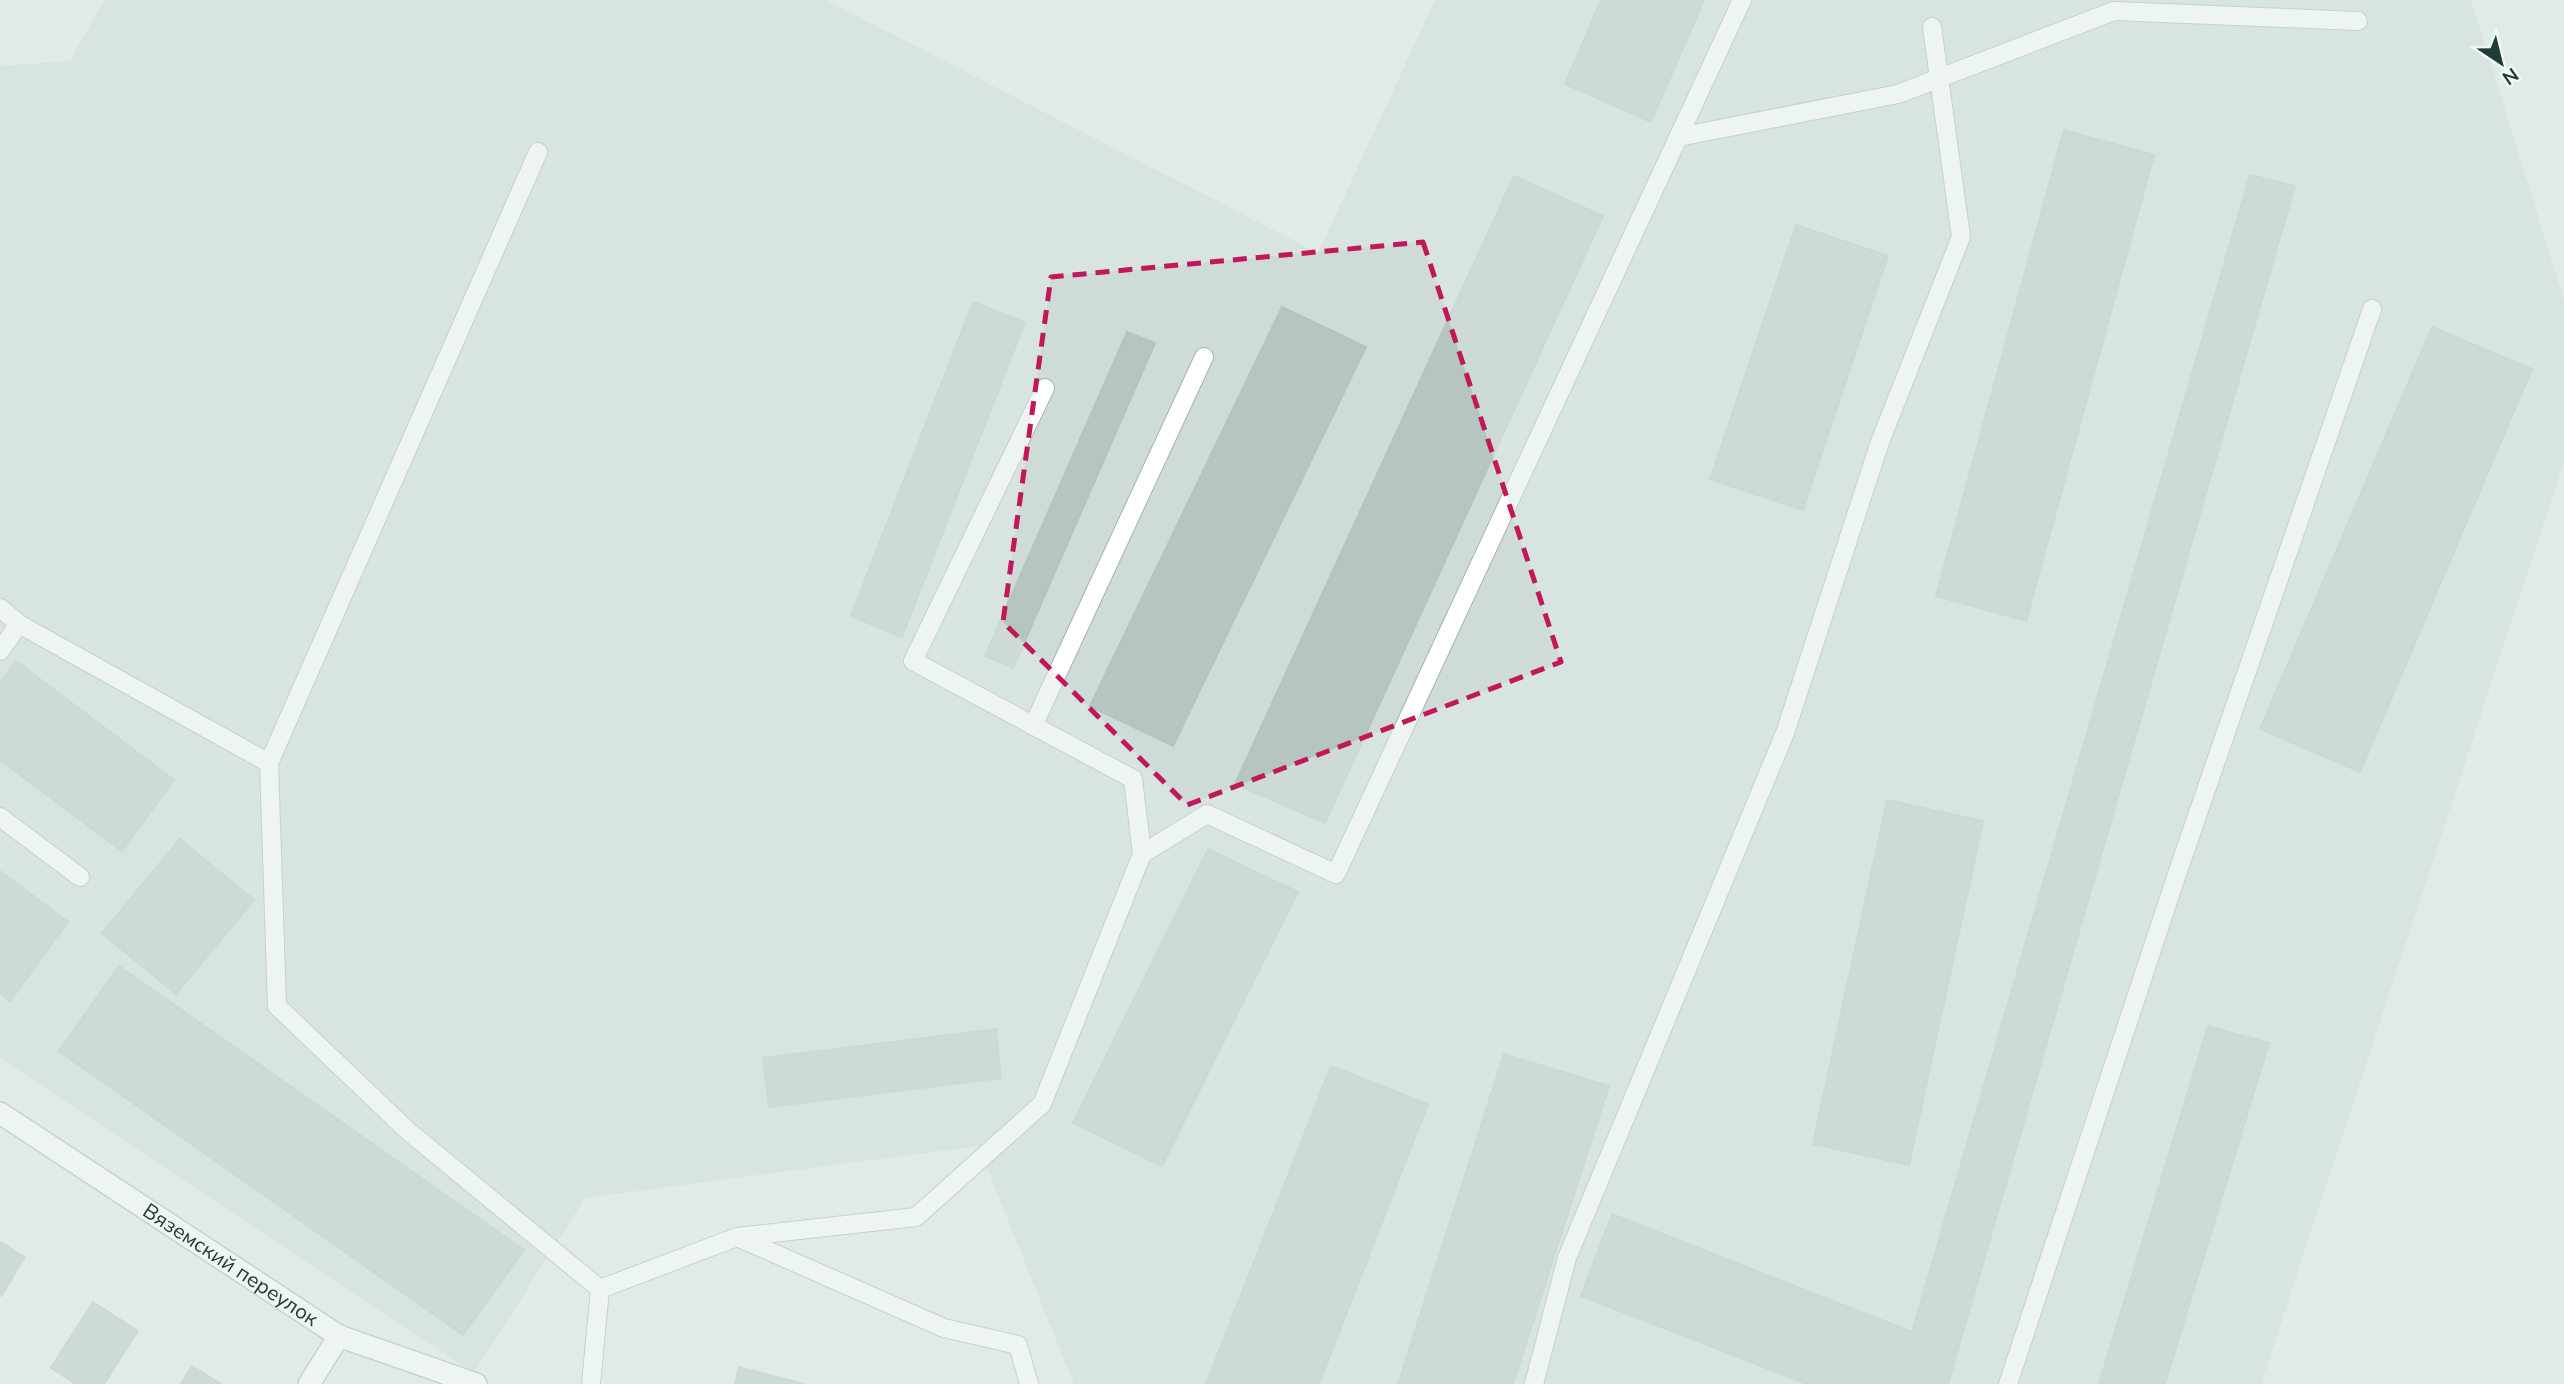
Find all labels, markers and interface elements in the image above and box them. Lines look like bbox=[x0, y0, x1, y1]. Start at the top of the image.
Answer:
north arrow bbox=[2466, 28, 2536, 98]
text: N bbox=[2497, 61, 2523, 91]
street label: Вяземский переулок bbox=[137, 1197, 325, 1333]

